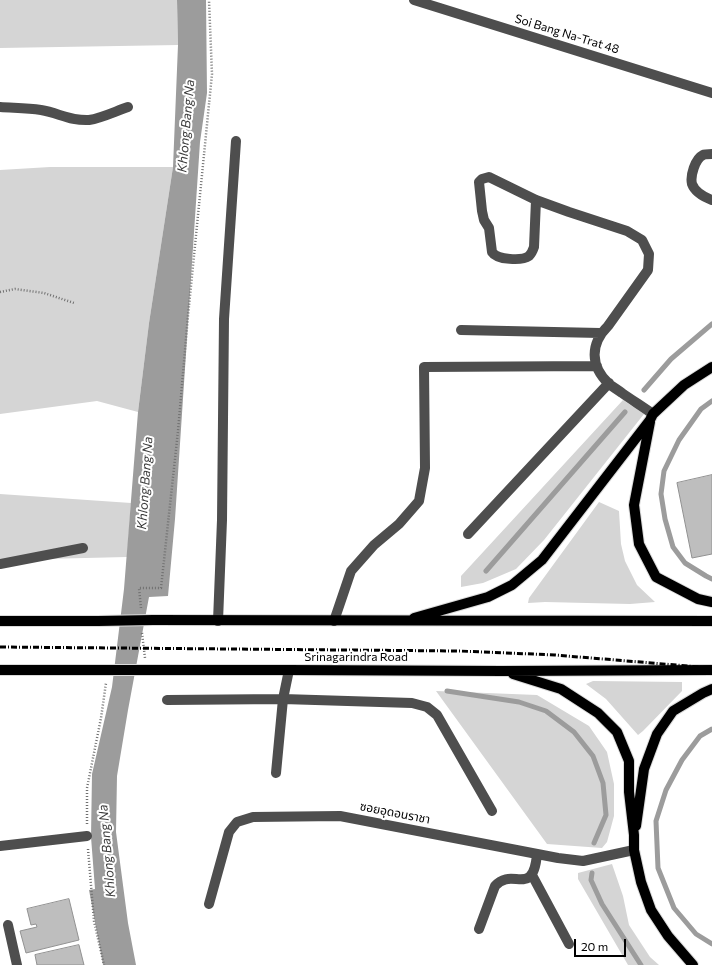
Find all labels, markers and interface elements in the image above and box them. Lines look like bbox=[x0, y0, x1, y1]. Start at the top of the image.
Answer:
street label: Soi Bang Na-Trat 48 bbox=[513, 11, 621, 57]
water label: Khlong Bang Na bbox=[174, 79, 198, 173]
water label: Khlong Bang Na bbox=[134, 436, 156, 530]
street label: Srinagarindra Road bbox=[304, 650, 408, 664]
street label: ซอยอุดอนราชา bbox=[359, 799, 431, 827]
water label: Khlong Bang Na bbox=[95, 804, 119, 898]
scale bar bbox=[576, 931, 628, 957]
text: 20 m bbox=[581, 939, 608, 953]

